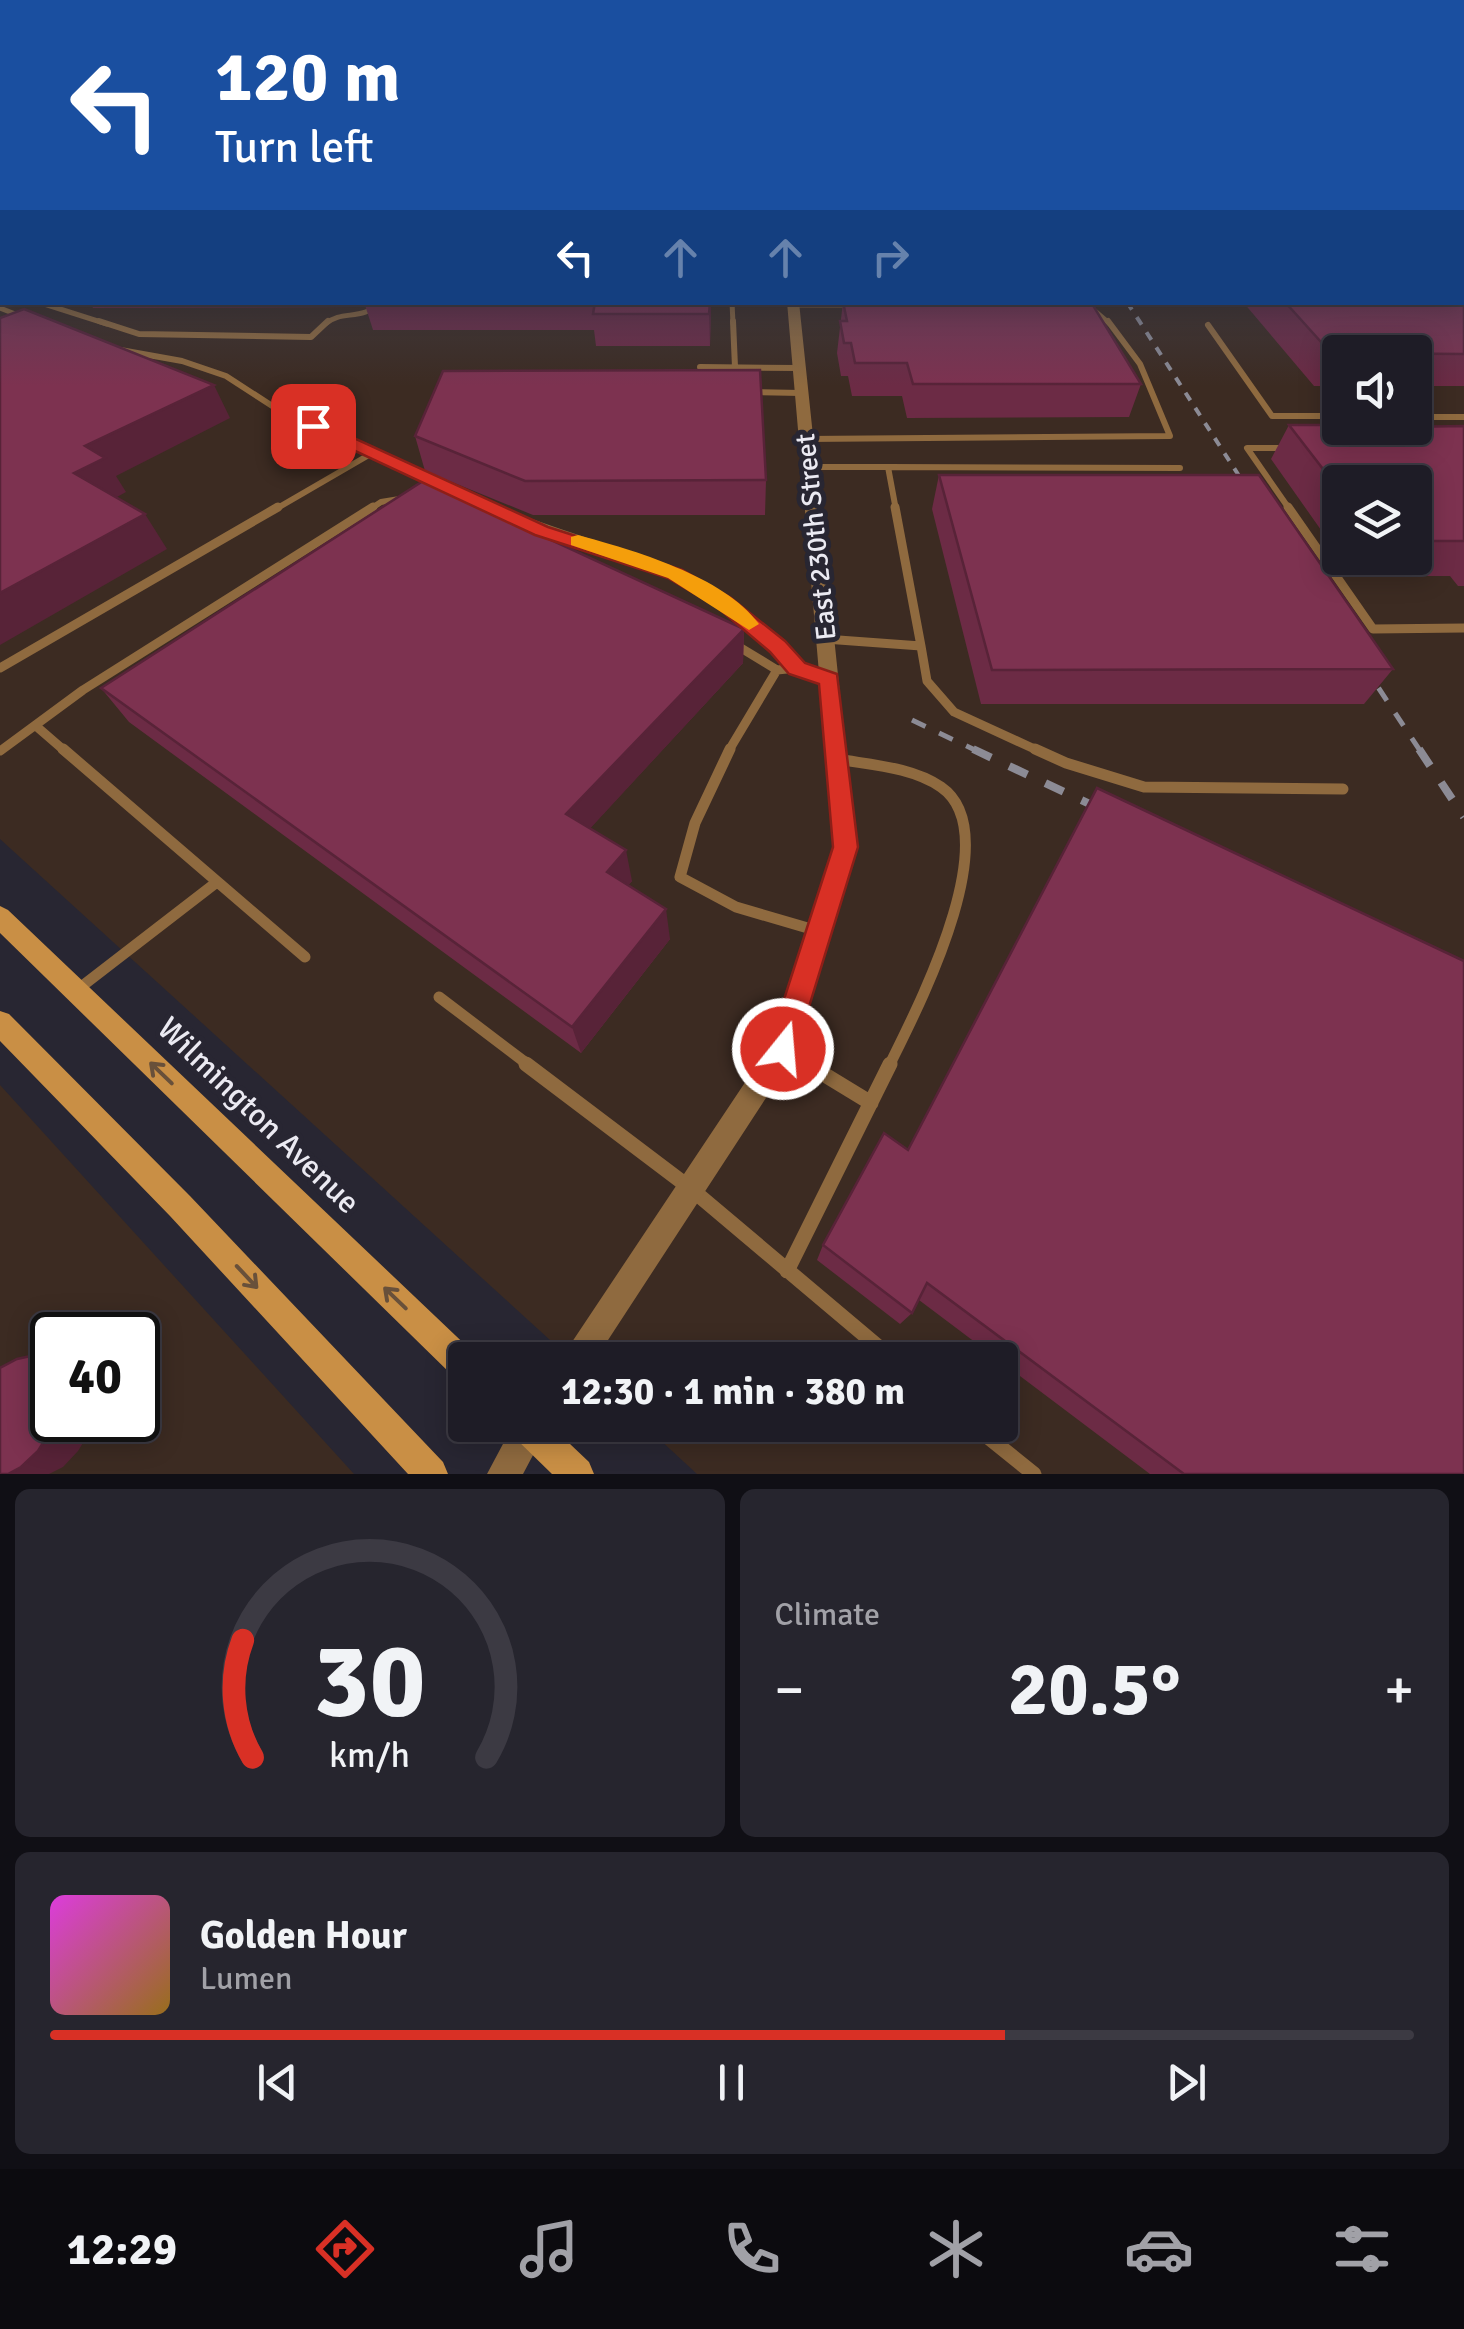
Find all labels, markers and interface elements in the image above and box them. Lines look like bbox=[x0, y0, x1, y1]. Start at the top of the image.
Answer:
text: 120 m bbox=[215, 34, 400, 120]
icon: left bbox=[50, 40, 180, 170]
text: Turn left bbox=[215, 120, 374, 175]
icon: left bbox=[548, 230, 603, 285]
icon: ahead bbox=[653, 230, 708, 285]
icon: ahead bbox=[758, 230, 813, 285]
icon: right bbox=[863, 230, 918, 285]
map controls bbox=[1322, 335, 1432, 575]
button: sound bbox=[1322, 335, 1432, 445]
pin bbox=[271, 384, 356, 469]
icon: arrive bbox=[286, 399, 341, 454]
street label: East 230th Street bbox=[788, 432, 844, 642]
button: layers bbox=[1322, 465, 1432, 575]
position arrow bbox=[731, 997, 835, 1101]
street label: Wilmington Avenue bbox=[149, 1009, 368, 1222]
one-way arrow bbox=[149, 1061, 174, 1085]
one-way arrow bbox=[235, 1264, 258, 1289]
one-way arrow bbox=[383, 1286, 407, 1310]
speed limit sign: 40 bbox=[30, 1312, 160, 1442]
text: 12:30 · 1 min · 380 m bbox=[561, 1368, 905, 1415]
text: Climate bbox=[775, 1595, 880, 1634]
text: 30 bbox=[314, 1617, 426, 1745]
text: 20.5° bbox=[1008, 1643, 1181, 1736]
text: − bbox=[775, 1656, 804, 1724]
text: + bbox=[1384, 1656, 1414, 1724]
text: km/h bbox=[329, 1733, 410, 1777]
text: Golden Hour bbox=[200, 1912, 407, 1959]
text: Lumen bbox=[200, 1959, 292, 1998]
icon: previous bbox=[250, 2055, 305, 2110]
icon: pause bbox=[704, 2055, 759, 2110]
icon: next bbox=[1159, 2055, 1214, 2110]
icon: directions bbox=[310, 2214, 380, 2284]
icon: music bbox=[514, 2214, 584, 2284]
icon: phone bbox=[717, 2214, 787, 2284]
icon: climate bbox=[921, 2214, 991, 2284]
icon: car bbox=[1124, 2214, 1194, 2284]
icon: filters bbox=[1327, 2214, 1397, 2284]
text: 12:29 bbox=[67, 2222, 177, 2277]

